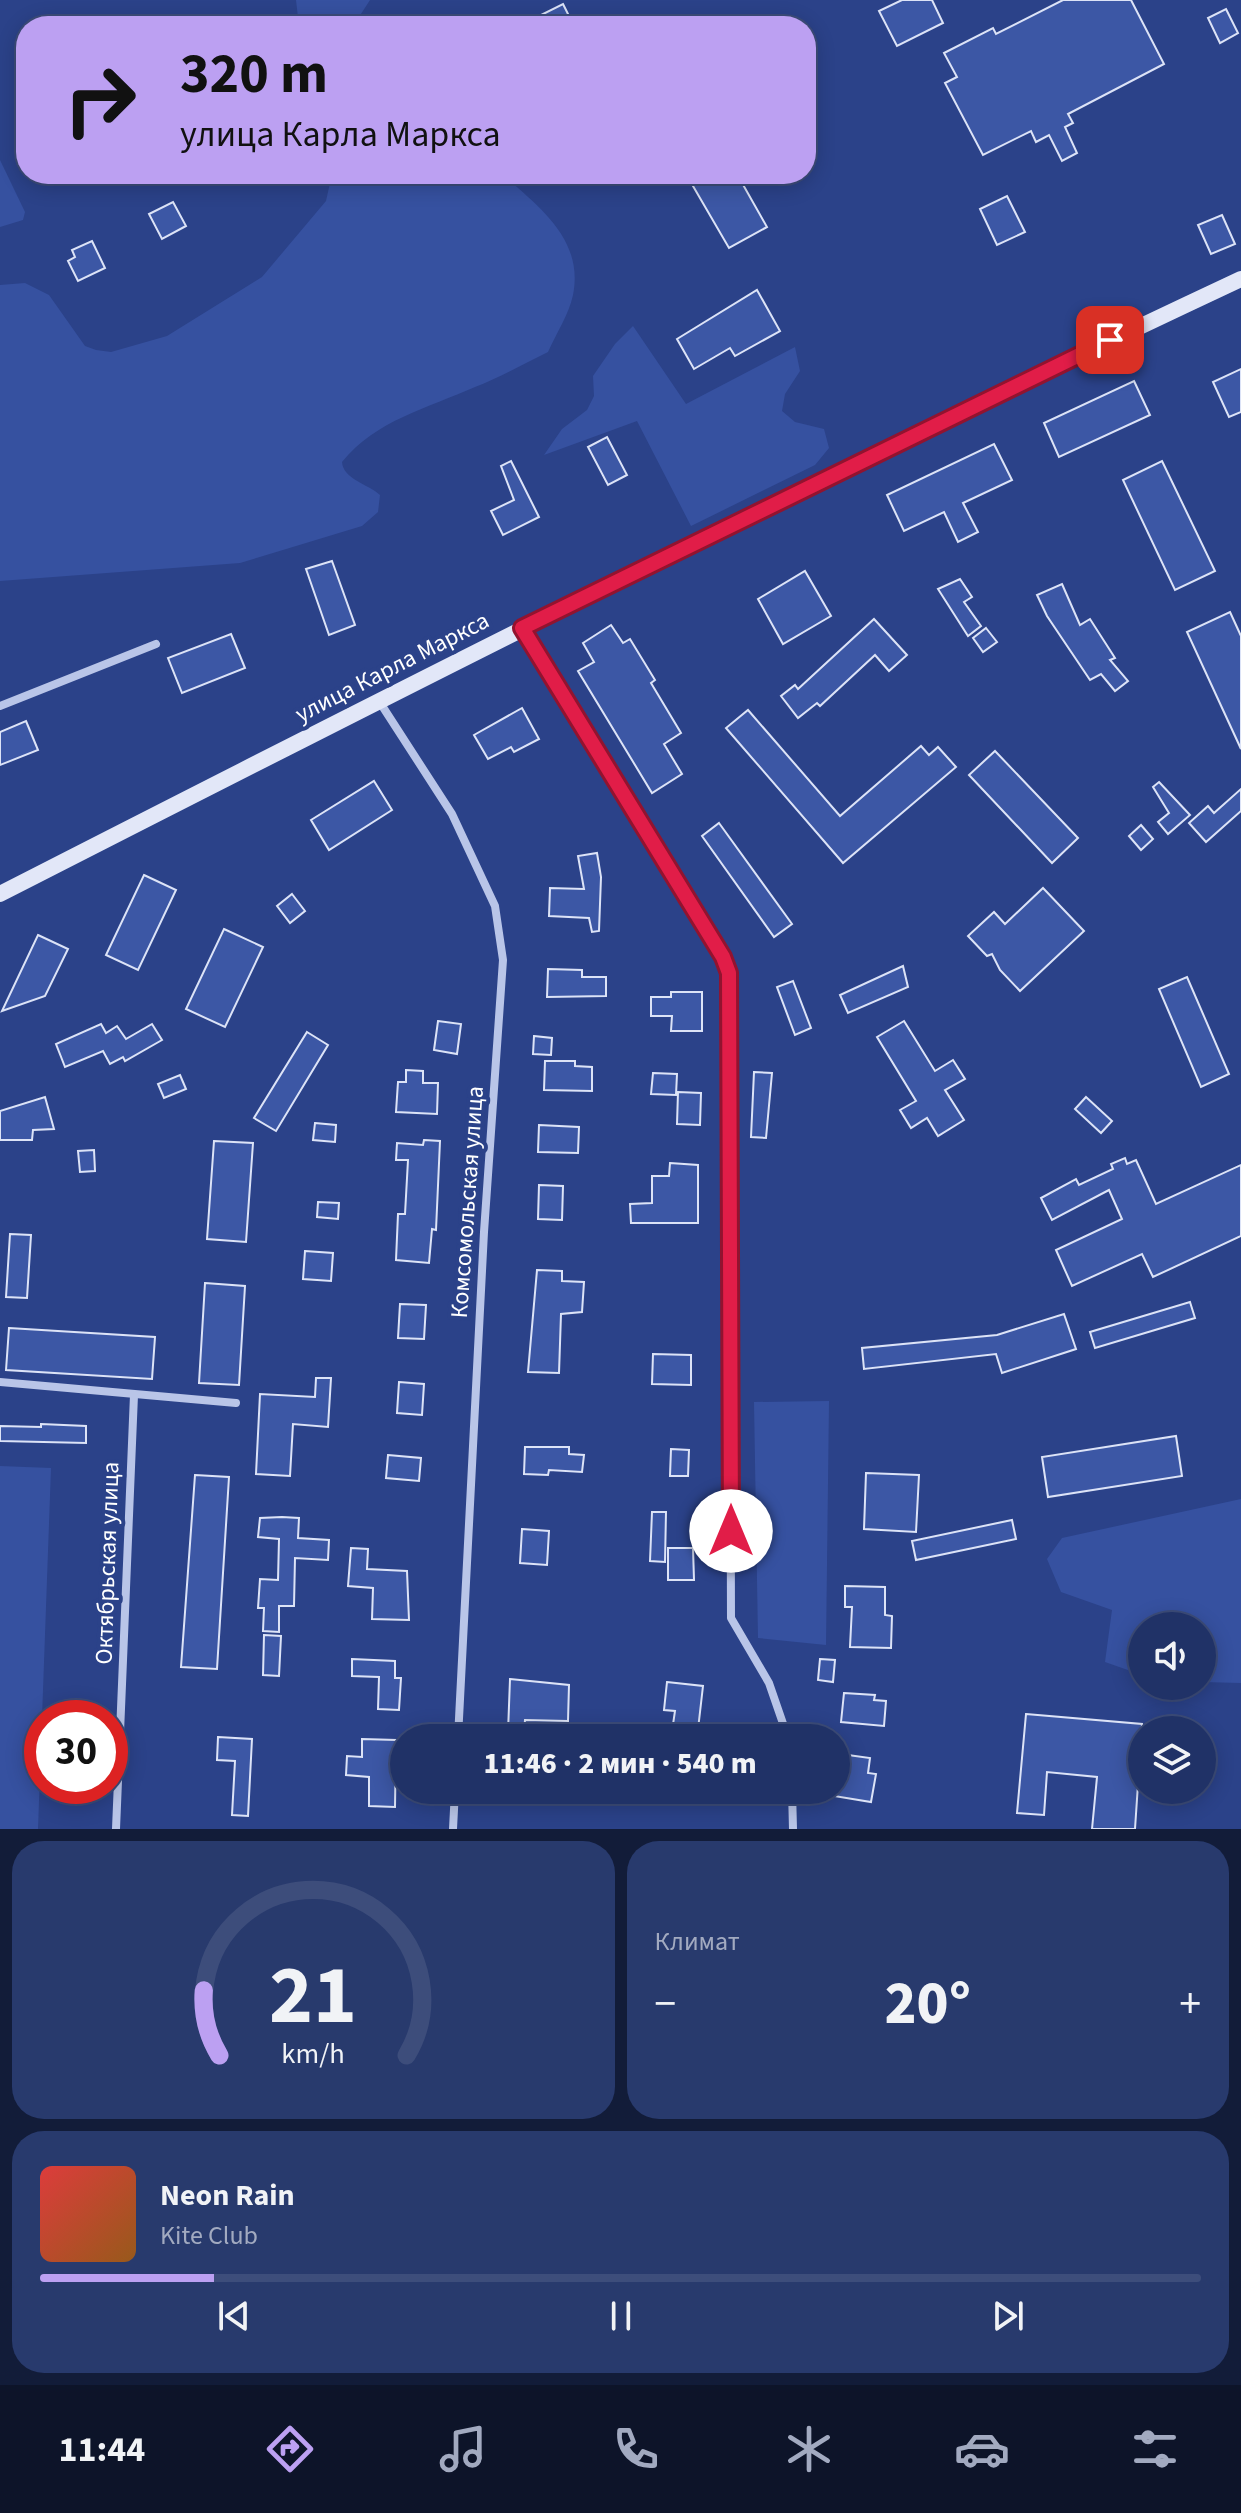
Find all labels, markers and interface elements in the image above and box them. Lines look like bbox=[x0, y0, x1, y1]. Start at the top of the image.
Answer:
text: 320 m bbox=[180, 35, 328, 114]
icon: right bbox=[48, 48, 152, 152]
text: улица Карла Маркса bbox=[180, 109, 501, 160]
pin bbox=[1076, 306, 1144, 374]
icon: arrive bbox=[1088, 318, 1132, 362]
street label: улица Карла Маркса bbox=[289, 603, 495, 732]
street label: Комсомольская улица bbox=[442, 1085, 493, 1319]
street label: Октябрьская улица bbox=[86, 1461, 129, 1665]
position arrow bbox=[689, 1489, 773, 1573]
map controls bbox=[1128, 1612, 1216, 1804]
button: sound bbox=[1128, 1612, 1216, 1700]
speed limit sign: 30 bbox=[24, 1700, 128, 1804]
button: layers bbox=[1128, 1716, 1216, 1804]
text: 11:46 · 2 мин · 540 m bbox=[483, 1742, 757, 1785]
text: Климат bbox=[655, 1923, 740, 1960]
text: 21 bbox=[269, 1937, 357, 2055]
text: 20° bbox=[885, 1962, 971, 2047]
text: − bbox=[655, 1973, 676, 2036]
text: + bbox=[1179, 1973, 1201, 2036]
text: km/h bbox=[282, 2034, 345, 2074]
text: Neon Rain bbox=[160, 2174, 295, 2217]
text: Kite Club bbox=[160, 2217, 258, 2254]
icon: previous bbox=[212, 2294, 256, 2338]
icon: pause bbox=[599, 2294, 643, 2338]
icon: next bbox=[986, 2294, 1030, 2338]
icon: directions bbox=[262, 2421, 318, 2477]
icon: music bbox=[435, 2421, 491, 2477]
icon: phone bbox=[608, 2421, 664, 2477]
icon: climate bbox=[781, 2421, 837, 2477]
icon: car bbox=[954, 2421, 1010, 2477]
icon: filters bbox=[1127, 2421, 1183, 2477]
text: 11:44 bbox=[58, 2424, 145, 2475]

